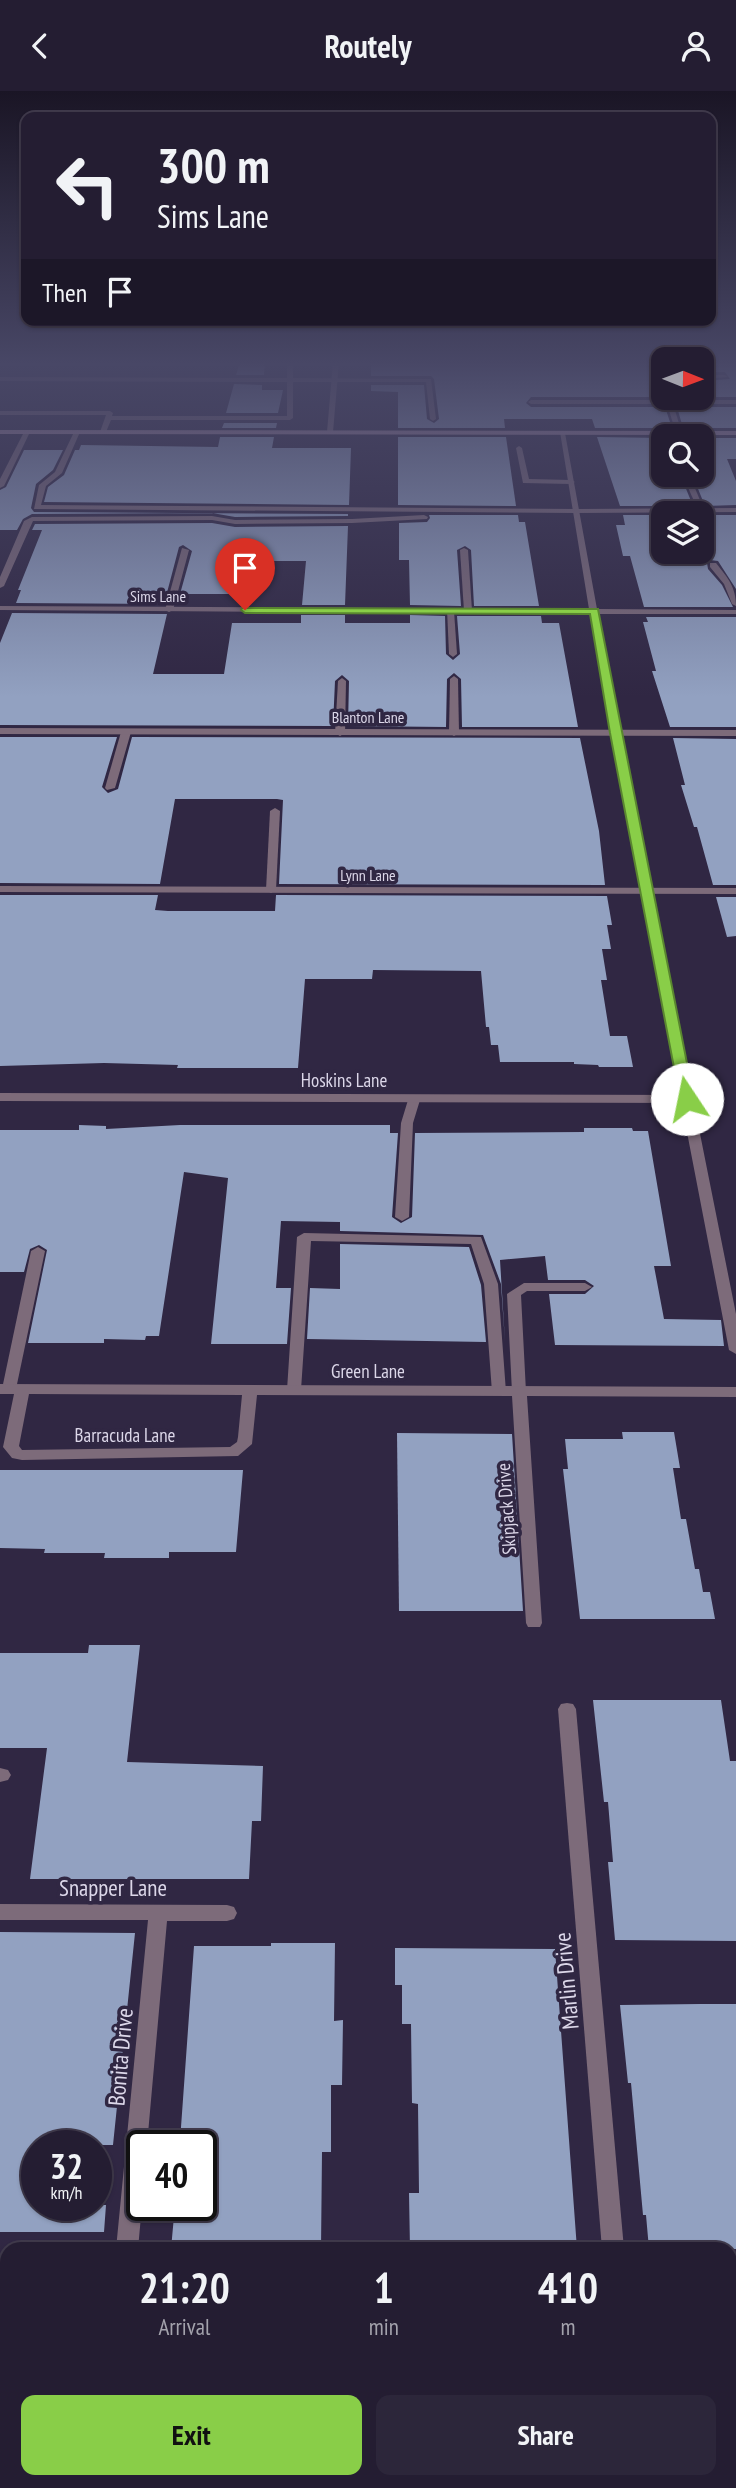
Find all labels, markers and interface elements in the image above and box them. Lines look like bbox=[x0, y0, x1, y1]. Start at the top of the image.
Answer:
text: Routely bbox=[325, 25, 411, 67]
icon: back bbox=[21, 27, 59, 65]
icon: person bbox=[677, 27, 715, 65]
text: 300 m bbox=[157, 133, 270, 197]
icon: left bbox=[42, 140, 133, 231]
text: Sims Lane bbox=[157, 195, 269, 237]
icon: arrive bbox=[101, 273, 139, 311]
text: Then bbox=[42, 276, 87, 309]
north arrow bbox=[651, 347, 714, 409]
map controls bbox=[651, 347, 714, 564]
button: search bbox=[651, 424, 714, 487]
button: layers bbox=[651, 501, 714, 564]
pin bbox=[215, 538, 275, 610]
icon: arrive bbox=[226, 549, 264, 587]
street label: Sims Lane bbox=[130, 586, 186, 606]
street label: Blanton Lane bbox=[332, 707, 404, 727]
street label: Lynn Lane bbox=[340, 865, 396, 885]
position arrow bbox=[650, 1062, 724, 1136]
street label: Hoskins Lane bbox=[301, 1068, 387, 1092]
street label: Green Lane bbox=[331, 1359, 405, 1383]
street label: Barracuda Lane bbox=[75, 1423, 176, 1447]
street label: Skipjack Drive bbox=[491, 1462, 521, 1556]
street label: Snapper Lane bbox=[59, 1873, 167, 1902]
street label: Marlin Drive bbox=[547, 1931, 585, 2031]
street label: Bonita Drive bbox=[101, 2007, 139, 2107]
speed limit sign: 40 bbox=[126, 2130, 217, 2221]
text: 32 bbox=[50, 2143, 83, 2189]
text: km/h bbox=[51, 2181, 82, 2204]
text: 21:20 bbox=[139, 2260, 230, 2315]
text: 1 bbox=[374, 2260, 394, 2315]
text: 410 bbox=[538, 2260, 598, 2315]
text: Arrival bbox=[158, 2312, 210, 2341]
text: min bbox=[369, 2312, 399, 2341]
text: m bbox=[560, 2312, 575, 2341]
button: Exit bbox=[21, 2395, 362, 2475]
button: Share bbox=[376, 2395, 716, 2475]

